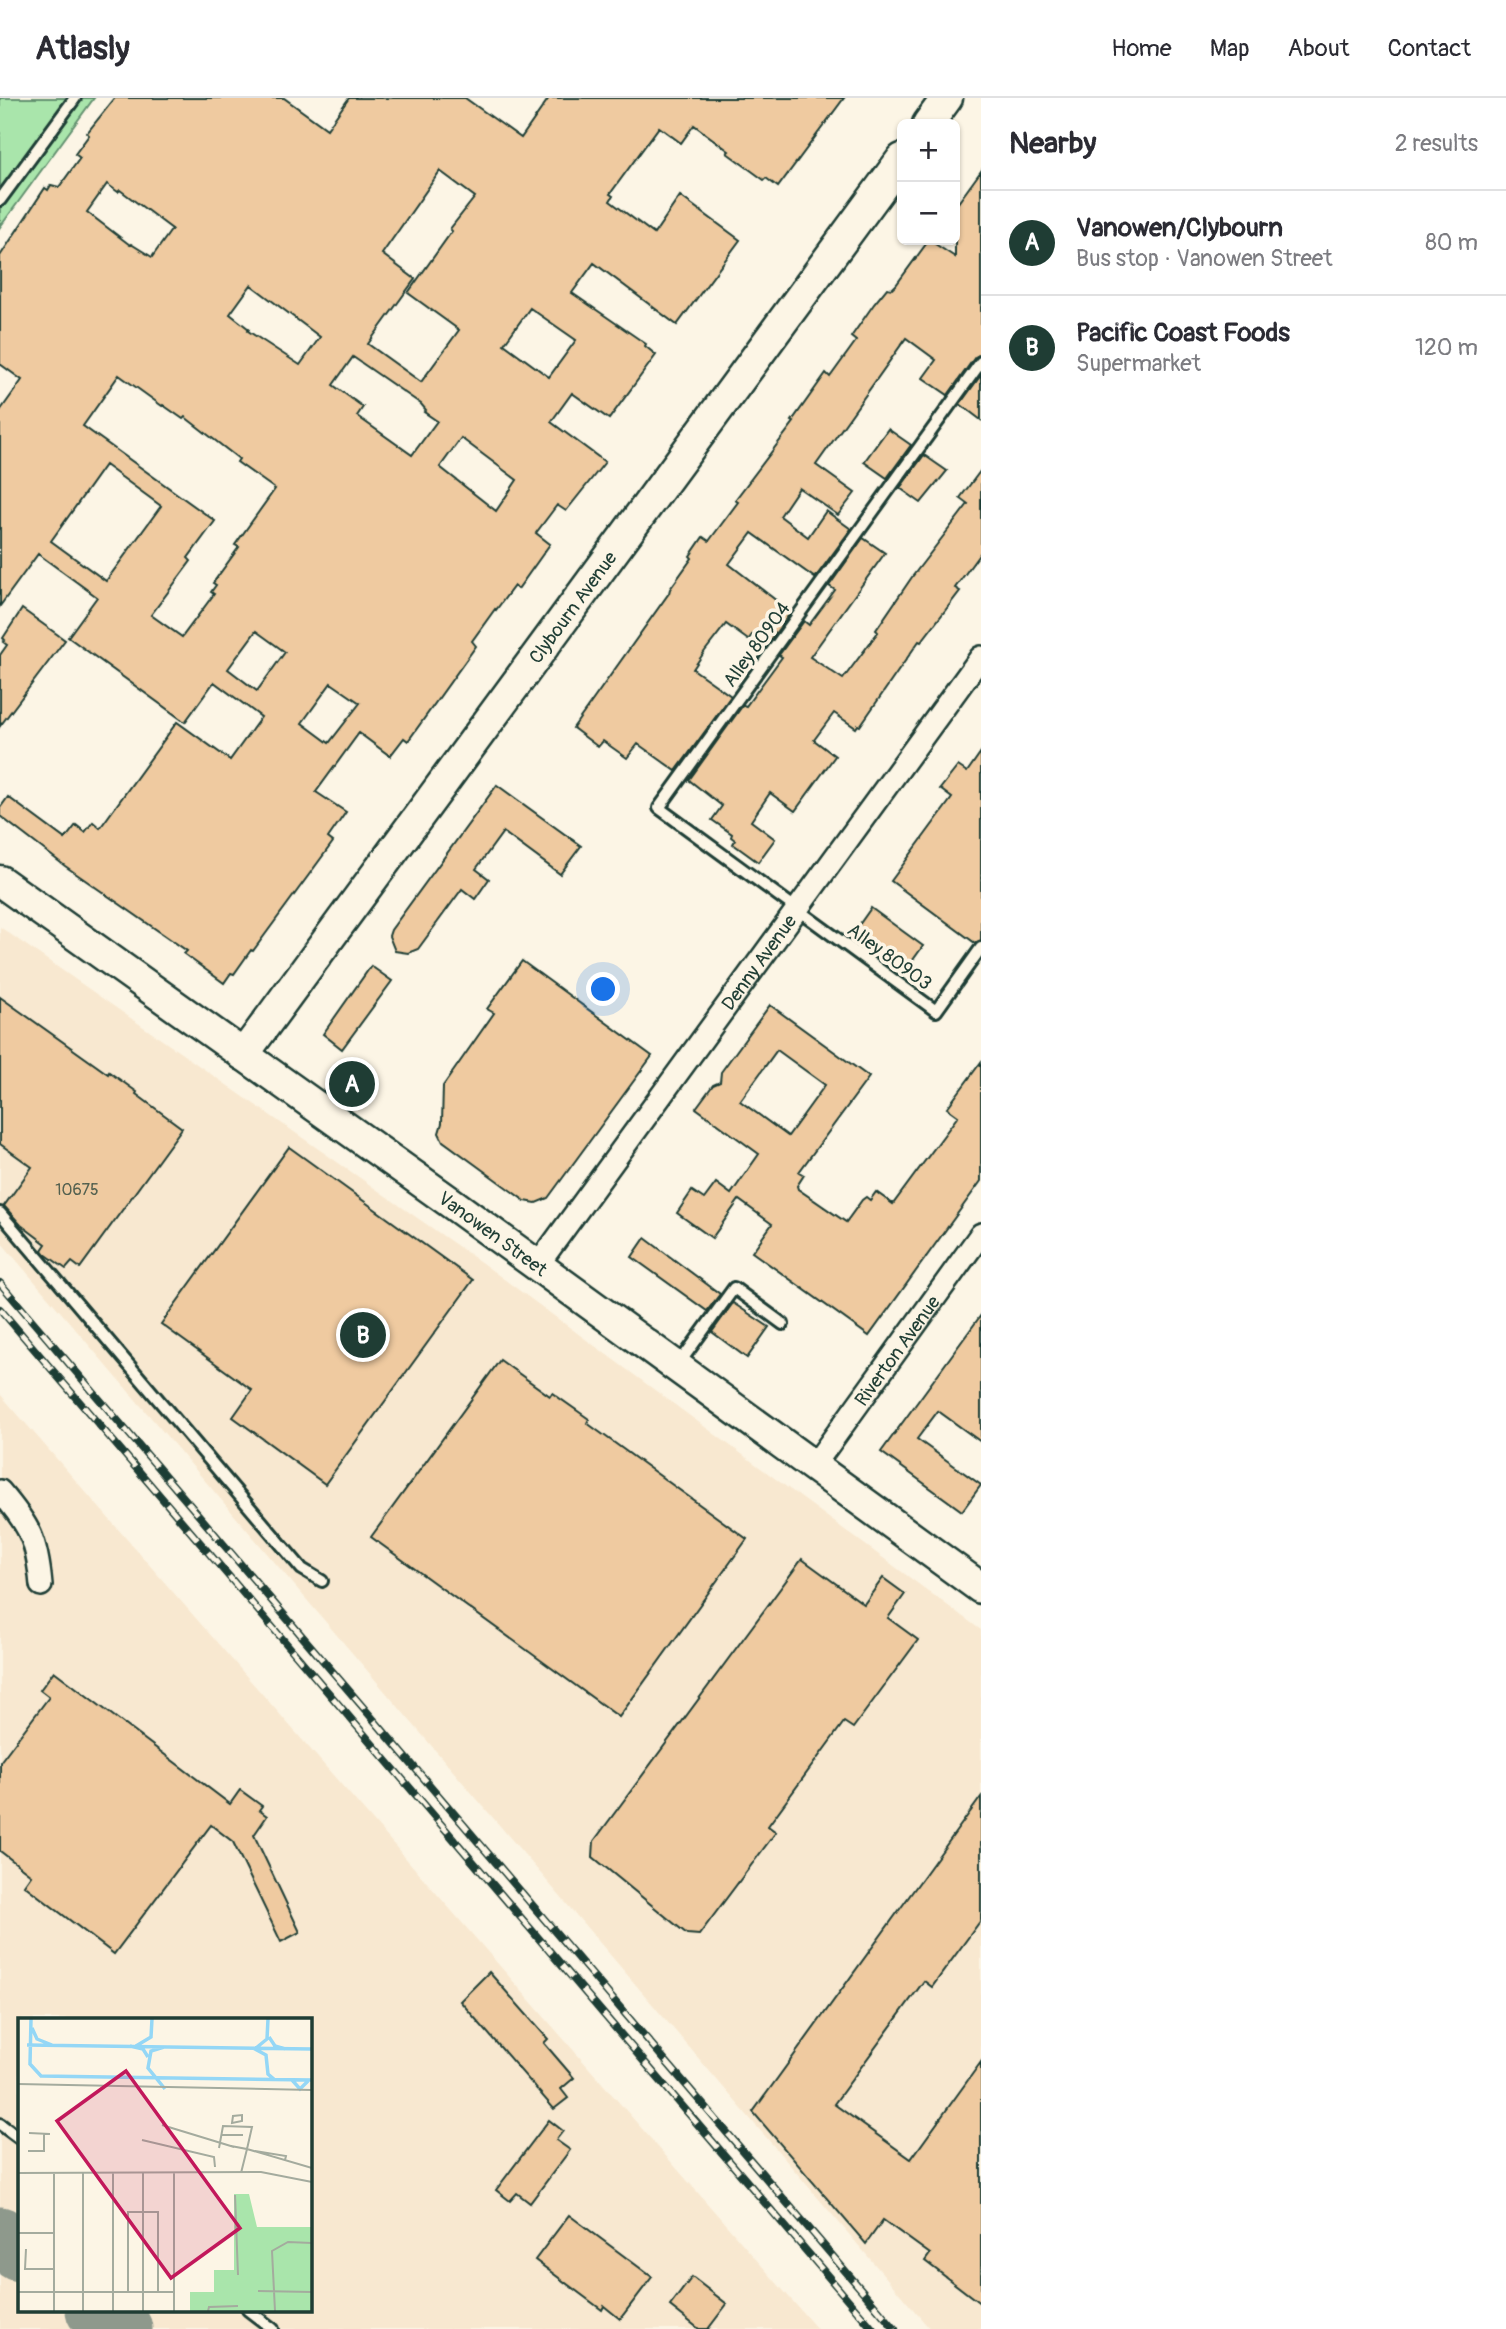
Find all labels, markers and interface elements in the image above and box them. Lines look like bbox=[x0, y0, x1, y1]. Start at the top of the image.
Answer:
text: Atlasly bbox=[35, 28, 130, 69]
text: Home bbox=[1111, 34, 1172, 63]
text: Map bbox=[1210, 34, 1250, 63]
text: About bbox=[1288, 34, 1350, 63]
text: Contact bbox=[1388, 34, 1471, 63]
map controls bbox=[897, 119, 960, 245]
button: + bbox=[897, 119, 960, 182]
text: Nearby bbox=[1009, 125, 1096, 162]
text: 2 results bbox=[1395, 129, 1478, 158]
button: − bbox=[897, 182, 960, 245]
text: Vanowen/Clybourn bbox=[1076, 212, 1283, 244]
text: A bbox=[1025, 228, 1039, 257]
text: 80 m bbox=[1425, 228, 1478, 257]
text: Bus stop · Vanowen Street bbox=[1076, 244, 1332, 273]
text: Pacific Coast Foods bbox=[1076, 317, 1290, 349]
text: B bbox=[1025, 333, 1039, 362]
text: 120 m bbox=[1415, 333, 1478, 362]
text: Supermarket bbox=[1076, 349, 1201, 378]
street label: Clybourn Avenue bbox=[524, 546, 623, 669]
street label: Alley 80904 bbox=[718, 597, 796, 692]
street label: Denny Avenue bbox=[716, 910, 803, 1015]
street label: Alley 80903 bbox=[842, 918, 936, 996]
your location bbox=[586, 972, 620, 1006]
pin: A bbox=[329, 1058, 375, 1110]
house number: 10675 bbox=[55, 1180, 99, 1200]
street label: Vanowen Street bbox=[433, 1186, 552, 1282]
street label: Riverton Avenue bbox=[850, 1291, 946, 1411]
pin: B bbox=[340, 1309, 386, 1361]
inset map bbox=[18, 2018, 312, 2312]

